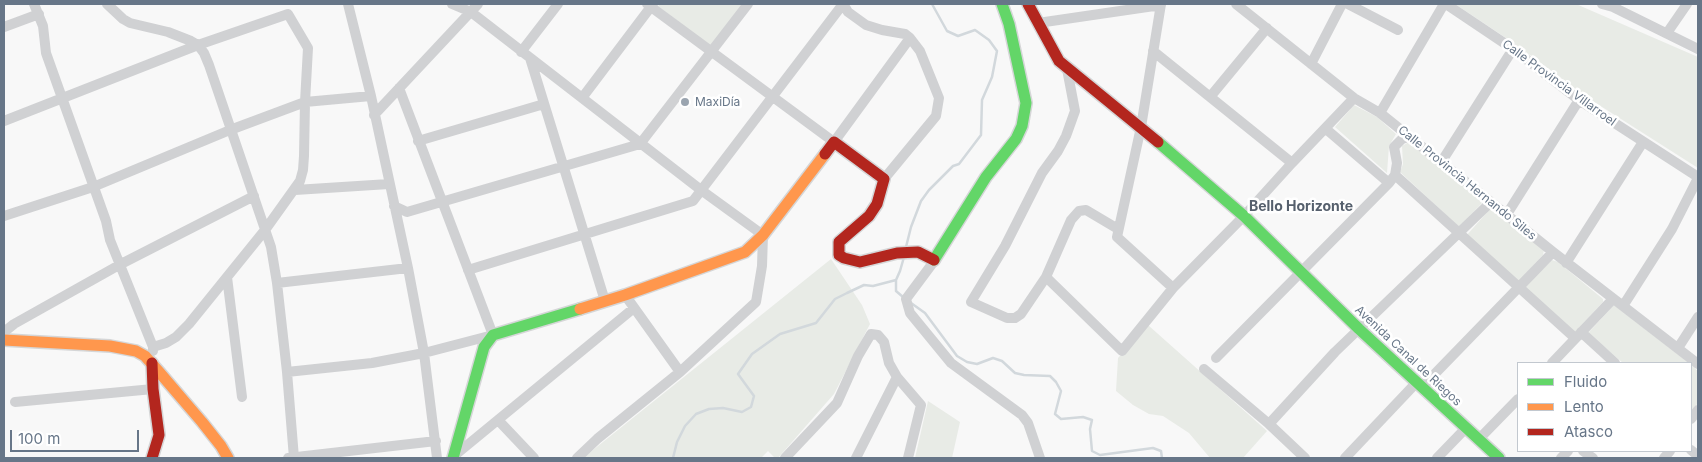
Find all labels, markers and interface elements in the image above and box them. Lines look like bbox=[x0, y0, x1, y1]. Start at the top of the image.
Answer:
street label: Calle Provincia Villarroel bbox=[1499, 37, 1619, 129]
place label: MaxiDía bbox=[695, 95, 740, 109]
marker: MaxiDía bbox=[679, 96, 691, 108]
street label: Calle Provincia Hernando Siles bbox=[1395, 123, 1539, 243]
district label: Bello Horizonte bbox=[1249, 199, 1353, 215]
street label: Avenida Canal de Riegos bbox=[1352, 303, 1464, 409]
legend bbox=[1517, 362, 1692, 452]
text: Fluido bbox=[1564, 372, 1607, 391]
text: Lento bbox=[1564, 397, 1604, 416]
scale bar bbox=[12, 420, 141, 452]
text: Atasco bbox=[1564, 422, 1613, 441]
text: 100 m bbox=[18, 429, 60, 448]

